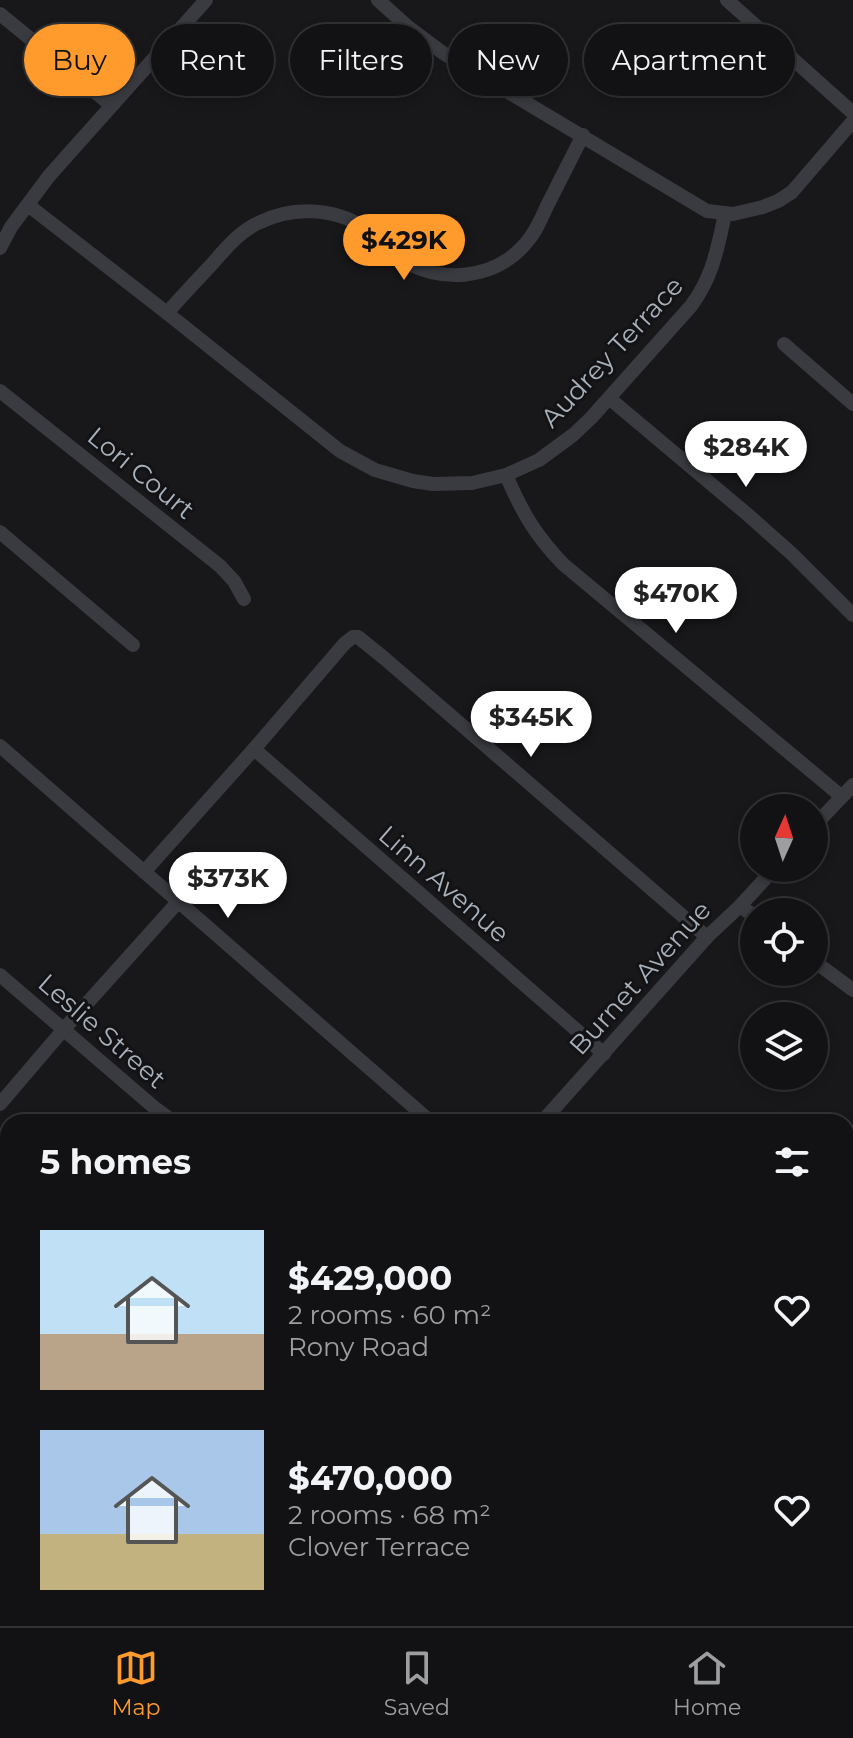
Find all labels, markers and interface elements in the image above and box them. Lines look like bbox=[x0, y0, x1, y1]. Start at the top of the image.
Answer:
chip: Buy bbox=[24, 24, 135, 96]
chip: Rent bbox=[151, 24, 274, 96]
chip: Filters bbox=[290, 24, 432, 96]
chip: New bbox=[448, 24, 568, 96]
chip: Apartment bbox=[584, 24, 795, 96]
pin: $429K bbox=[348, 214, 460, 282]
text: $429K bbox=[361, 224, 447, 256]
street label: Audrey Terrace bbox=[534, 270, 690, 434]
street label: Lori Court bbox=[81, 420, 201, 526]
pin: $284K bbox=[690, 421, 802, 489]
text: $284K bbox=[703, 431, 789, 463]
pin: $470K bbox=[620, 567, 732, 635]
text: $470K bbox=[633, 577, 719, 609]
pin: $345K bbox=[475, 691, 587, 759]
text: $345K bbox=[489, 701, 573, 733]
north arrow bbox=[740, 794, 828, 882]
map controls bbox=[740, 794, 828, 1090]
street label: Linn Avenue bbox=[372, 819, 516, 949]
pin: $373K bbox=[172, 852, 284, 920]
text: $373K bbox=[187, 862, 269, 894]
street label: Burnet Avenue bbox=[563, 894, 717, 1062]
button: locate bbox=[740, 898, 828, 986]
street label: Leslie Street bbox=[32, 967, 172, 1095]
button: layers bbox=[740, 1002, 828, 1090]
icon: filters bbox=[770, 1140, 814, 1184]
text: 5 homes bbox=[40, 1141, 191, 1183]
text: $429,000 bbox=[288, 1257, 452, 1299]
icon: home bbox=[104, 1262, 200, 1358]
icon: heart bbox=[770, 1288, 814, 1332]
text: 2 rooms · 60 m² bbox=[288, 1299, 491, 1331]
text: Rony Road bbox=[288, 1331, 429, 1363]
text: $470,000 bbox=[288, 1457, 453, 1499]
icon: home bbox=[104, 1462, 200, 1558]
icon: heart bbox=[770, 1488, 814, 1532]
text: 2 rooms · 68 m² bbox=[288, 1499, 491, 1531]
text: Clover Terrace bbox=[288, 1531, 470, 1563]
tab: Map bbox=[112, 1646, 161, 1721]
tab: Saved bbox=[384, 1646, 450, 1721]
tab: Home bbox=[673, 1646, 741, 1721]

